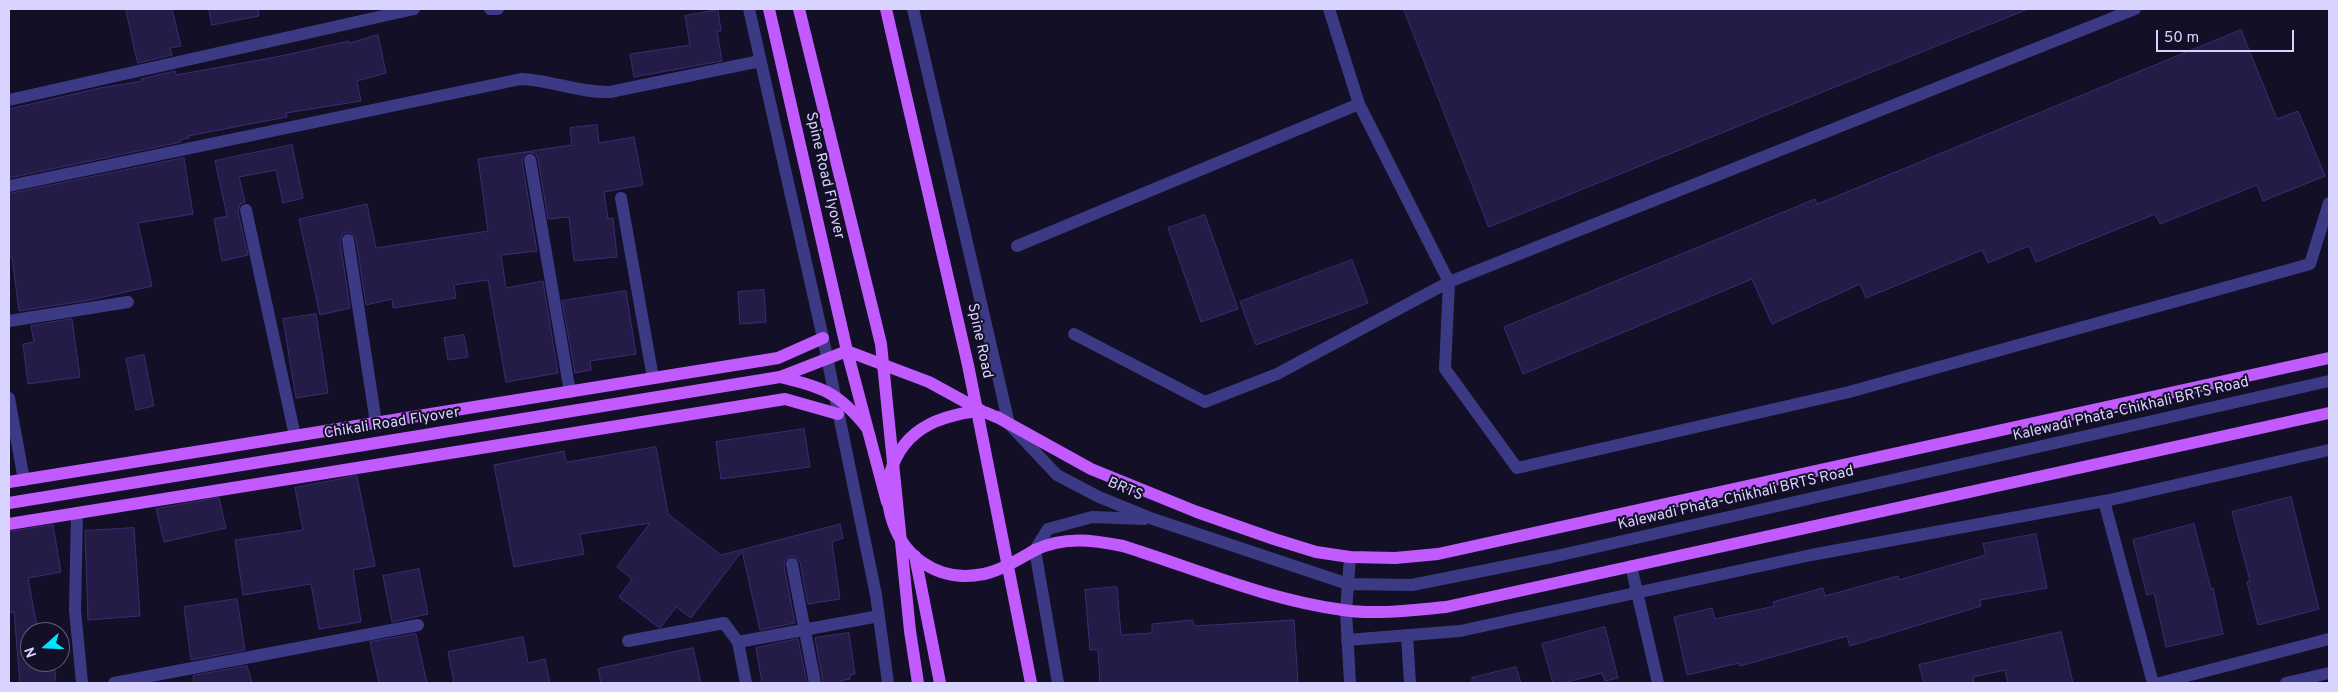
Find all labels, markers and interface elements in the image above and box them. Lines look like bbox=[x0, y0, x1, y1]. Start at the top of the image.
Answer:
scale bar bbox=[2158, 20, 2296, 52]
text: 50 m bbox=[2164, 29, 2199, 48]
street label: Spine Road Flyover bbox=[801, 111, 847, 241]
street label: Spine Road bbox=[962, 302, 996, 380]
street label: Kalewadi Phata-Chikhali BRTS Road bbox=[2011, 374, 2251, 446]
street label: Chikali Road Flyover bbox=[323, 404, 461, 444]
street label: Kalewadi Phata-Chikhali BRTS Road bbox=[1616, 463, 1856, 535]
street label: BRTS bbox=[1104, 474, 1146, 506]
north arrow bbox=[20, 622, 70, 672]
text: N bbox=[22, 644, 41, 660]

